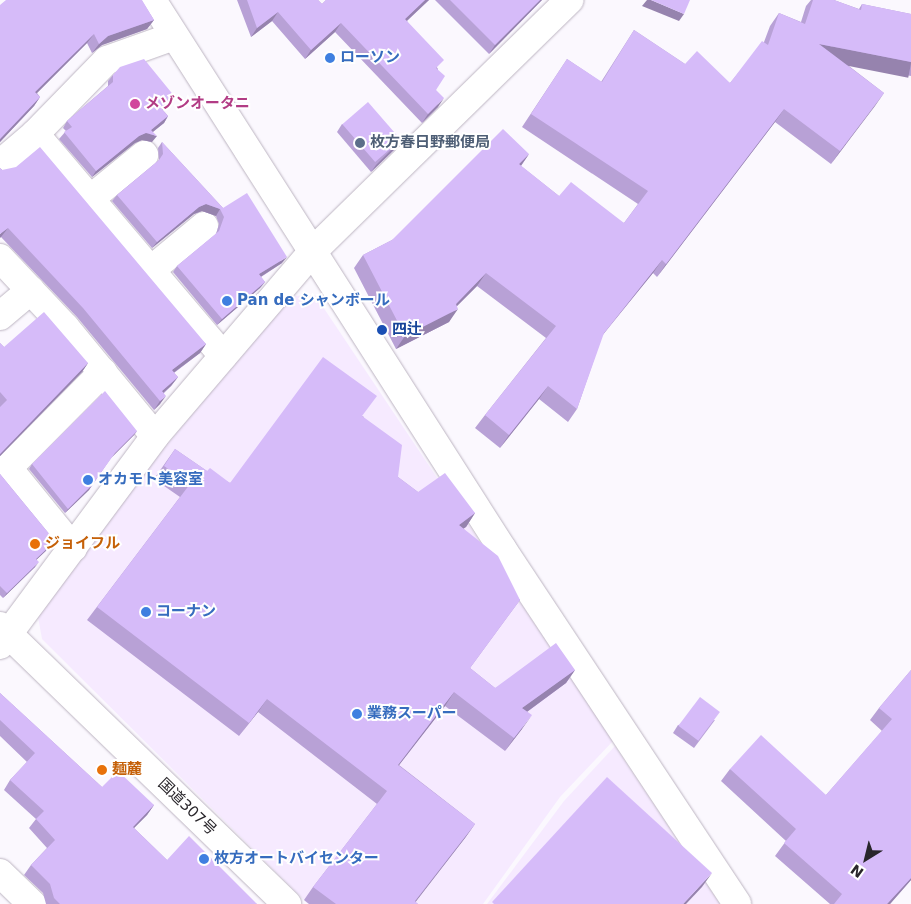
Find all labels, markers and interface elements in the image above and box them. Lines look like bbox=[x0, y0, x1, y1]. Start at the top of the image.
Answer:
place label: ローソン bbox=[340, 49, 400, 67]
marker: ローソン bbox=[324, 52, 336, 64]
place label: メゾンオータニ bbox=[145, 95, 250, 113]
marker: メゾンオータニ bbox=[129, 98, 141, 110]
place label: 枚方春日野郵便局 bbox=[370, 134, 490, 152]
marker: 枚方春日野郵便局 bbox=[354, 137, 366, 149]
place label: Pan de シャンボール bbox=[237, 292, 390, 310]
marker: Pan de シャンボール bbox=[221, 295, 233, 307]
place label: 四辻 bbox=[392, 321, 422, 339]
marker: 四辻 bbox=[376, 324, 388, 336]
place label: オカモト美容室 bbox=[98, 471, 203, 489]
marker: オカモト美容室 bbox=[82, 474, 94, 486]
place label: ジョイフル bbox=[45, 535, 120, 553]
marker: ジョイフル bbox=[29, 538, 41, 550]
place label: コーナン bbox=[156, 603, 216, 621]
marker: コーナン bbox=[140, 606, 152, 618]
place label: 業務スーパー bbox=[367, 705, 457, 723]
marker: 業務スーパー bbox=[351, 708, 363, 720]
place label: 麺麓 bbox=[112, 761, 142, 779]
marker: 麺麓 bbox=[96, 764, 108, 776]
street label: 国道307号 bbox=[154, 775, 220, 839]
north arrow bbox=[841, 834, 891, 884]
place label: 枚方オートバイセンター bbox=[214, 850, 379, 868]
marker: 枚方オートバイセンター bbox=[198, 853, 210, 865]
text: N bbox=[848, 861, 867, 881]

